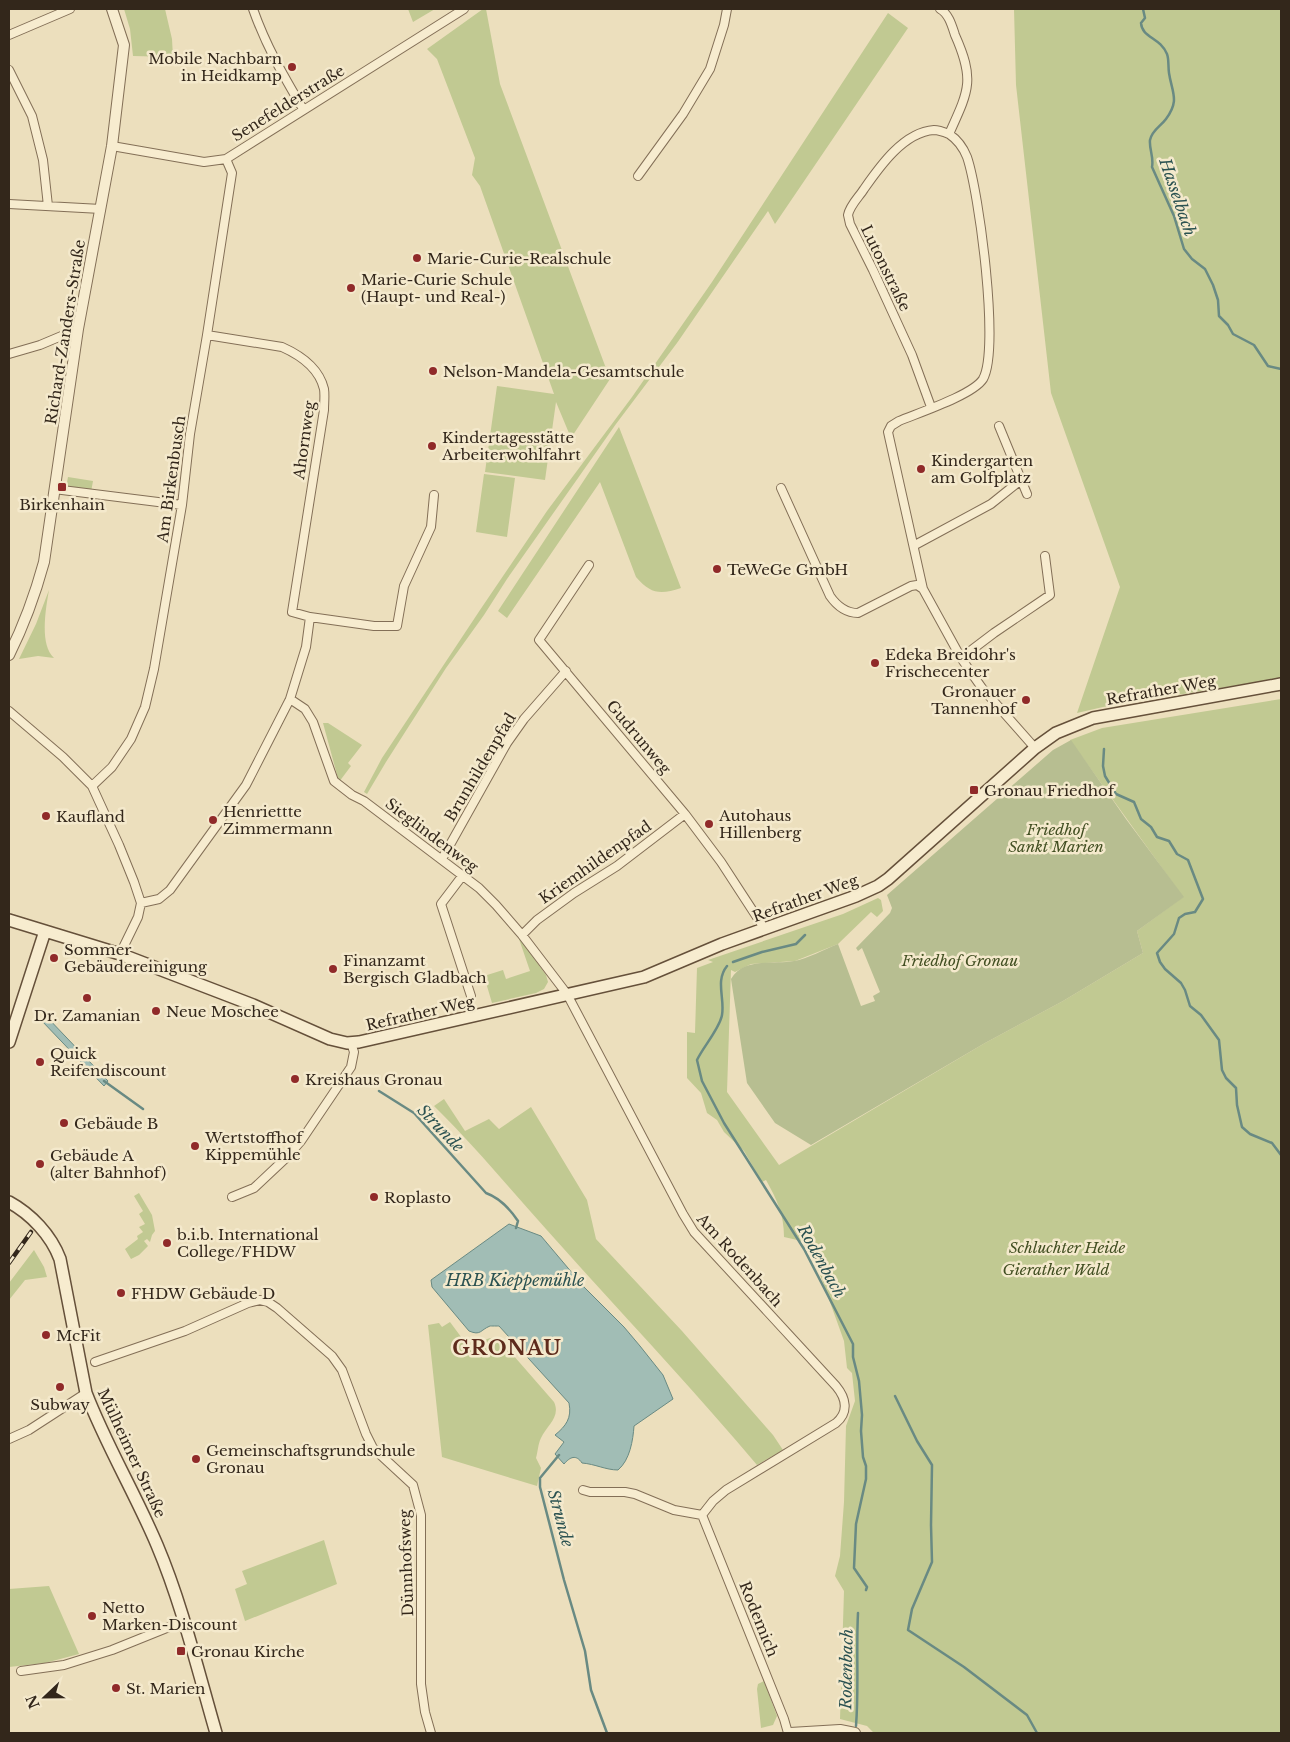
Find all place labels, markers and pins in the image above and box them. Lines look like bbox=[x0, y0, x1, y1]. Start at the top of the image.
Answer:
place label: Mobile Nachbarn in Heidkamp bbox=[148, 49, 282, 85]
marker: Mobile Nachbarn in Heidkamp bbox=[286, 61, 298, 73]
place label: Marie-Curie-Realschule bbox=[427, 249, 611, 268]
marker: Marie-Curie-Realschule bbox=[411, 252, 423, 264]
place label: Marie-Curie Schule (Haupt- und Real-) bbox=[361, 270, 512, 306]
marker: Marie-Curie Schule (Haupt- und Real-) bbox=[345, 282, 357, 294]
place label: Nelson-Mandela-Gesamtschule bbox=[443, 362, 684, 381]
marker: Nelson-Mandela-Gesamtschule bbox=[427, 365, 439, 377]
place label: Kindertagesstätte Arbeiterwohlfahrt bbox=[441, 428, 581, 464]
marker: Kindertagesstätte Arbeiterwohlfahrt bbox=[426, 440, 438, 452]
place label: Kindergarten am Golfplatz bbox=[931, 451, 1033, 487]
marker: Kindergarten am Golfplatz bbox=[915, 463, 927, 475]
marker: Birkenhain bbox=[56, 481, 68, 493]
place label: Birkenhain bbox=[19, 495, 105, 514]
place label: TeWeGe GmbH bbox=[727, 560, 848, 579]
marker: TeWeGe GmbH bbox=[711, 563, 723, 575]
place label: Edeka Breidohr's Frischecenter bbox=[885, 645, 1016, 681]
marker: Edeka Breidohr's Frischecenter bbox=[869, 657, 881, 669]
place label: Gronauer Tannenhof bbox=[931, 682, 1018, 718]
marker: Gronauer Tannenhof bbox=[1020, 694, 1032, 706]
place label: Gronau Friedhof bbox=[984, 781, 1116, 800]
marker: Gronau Friedhof bbox=[968, 784, 980, 796]
place label: Henriettte Zimmermann bbox=[223, 802, 333, 838]
place label: Autohaus Hillenberg bbox=[718, 806, 802, 842]
place label: Kaufland bbox=[56, 807, 125, 826]
marker: Kaufland bbox=[40, 810, 52, 822]
marker: Henriettte Zimmermann bbox=[207, 814, 219, 826]
marker: Autohaus Hillenberg bbox=[703, 818, 715, 830]
place label: Sommer Gebäudereinigung bbox=[64, 940, 208, 976]
place label: Finanzamt Bergisch Gladbach bbox=[343, 951, 487, 987]
marker: Sommer Gebäudereinigung bbox=[48, 952, 60, 964]
marker: Finanzamt Bergisch Gladbach bbox=[327, 963, 339, 975]
marker: Dr. Zamanian bbox=[81, 992, 93, 1004]
place label: Neue Moschee bbox=[166, 1002, 279, 1021]
marker: Neue Moschee bbox=[150, 1005, 162, 1017]
place label: Dr. Zamanian bbox=[34, 1006, 140, 1025]
place label: Quick Reifendiscount bbox=[50, 1044, 167, 1080]
marker: Quick Reifendiscount bbox=[34, 1056, 46, 1068]
place label: Kreishaus Gronau bbox=[305, 1070, 443, 1089]
marker: Kreishaus Gronau bbox=[289, 1073, 301, 1085]
place label: Gebäude B bbox=[74, 1114, 158, 1133]
marker: Gebäude B bbox=[58, 1117, 70, 1129]
place label: Wertstoffhof Kippemühle bbox=[204, 1128, 304, 1164]
marker: Wertstoffhof Kippemühle bbox=[189, 1140, 201, 1152]
place label: Gebäude A (alter Bahnhof) bbox=[50, 1146, 166, 1182]
marker: Gebäude A (alter Bahnhof) bbox=[34, 1158, 46, 1170]
place label: Roplasto bbox=[384, 1188, 451, 1207]
marker: Roplasto bbox=[368, 1191, 380, 1203]
place label: b.i.b. International College/FHDW bbox=[176, 1225, 319, 1261]
marker: b.i.b. International College/FHDW bbox=[161, 1237, 173, 1249]
place label: FHDW Gebäude D bbox=[131, 1284, 275, 1303]
marker: FHDW Gebäude D bbox=[115, 1287, 127, 1299]
place label: McFit bbox=[56, 1326, 101, 1345]
marker: McFit bbox=[40, 1329, 52, 1341]
marker: Subway bbox=[54, 1381, 66, 1393]
place label: Subway bbox=[30, 1395, 90, 1414]
place label: Gemeinschaftsgrundschule Gronau bbox=[206, 1441, 415, 1477]
marker: Gemeinschaftsgrundschule Gronau bbox=[190, 1453, 202, 1465]
place label: Netto Marken-Discount bbox=[102, 1598, 238, 1634]
marker: Netto Marken-Discount bbox=[86, 1610, 98, 1622]
place label: Gronau Kirche bbox=[191, 1642, 305, 1661]
marker: Gronau Kirche bbox=[175, 1645, 187, 1657]
place label: St. Marien bbox=[126, 1679, 205, 1698]
marker: St. Marien bbox=[110, 1682, 122, 1694]

